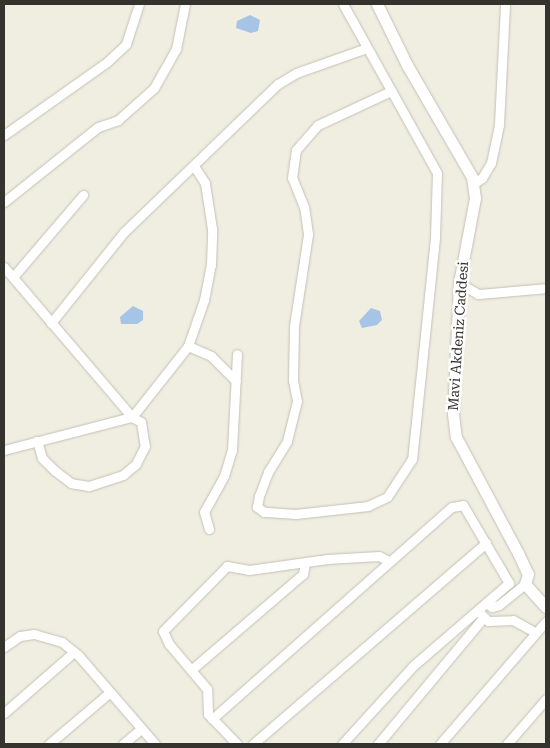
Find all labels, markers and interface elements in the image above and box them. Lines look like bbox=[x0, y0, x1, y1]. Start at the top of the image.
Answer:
street label: Mavi Akdeniz Caddesi bbox=[444, 261, 472, 411]

